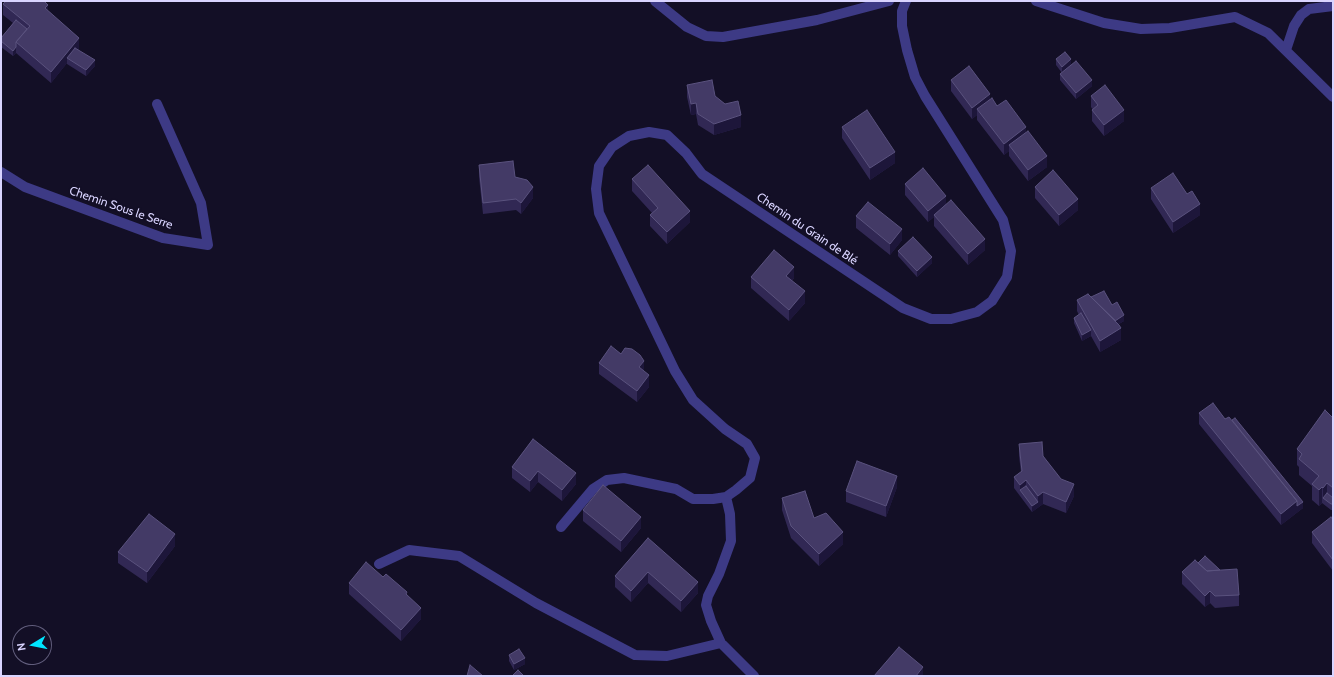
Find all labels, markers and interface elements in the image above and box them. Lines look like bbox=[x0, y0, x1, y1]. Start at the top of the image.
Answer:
street label: Chemin Sous le Serre bbox=[67, 184, 175, 232]
street label: Chemin du Grain de Blé bbox=[754, 190, 860, 268]
north arrow bbox=[12, 625, 52, 665]
text: N bbox=[14, 642, 29, 652]

